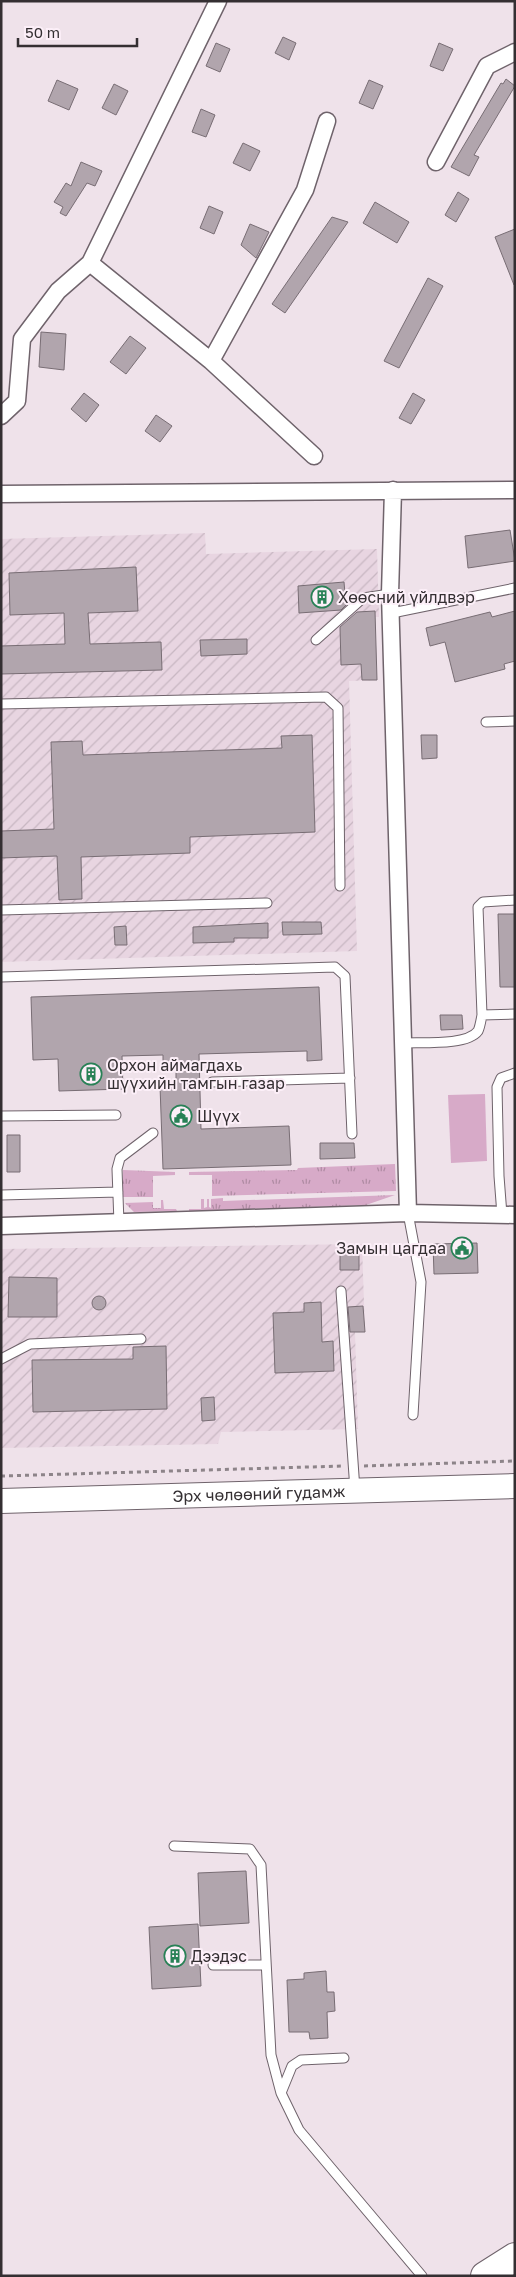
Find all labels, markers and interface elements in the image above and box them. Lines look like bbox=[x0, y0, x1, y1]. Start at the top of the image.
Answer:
scale bar bbox=[18, 15, 136, 47]
text: 50 m bbox=[25, 23, 60, 41]
building icon: Хөөсний үйлдвэр bbox=[310, 585, 334, 609]
place label: Хөөсний үйлдвэр bbox=[338, 587, 475, 607]
place label: Орхон аймагдахь шүүхийн тамгын газар bbox=[107, 1055, 285, 1093]
building icon: Орхон аймагдахь шүүхийн тамгын газар bbox=[79, 1062, 103, 1086]
public building icon: Шүүх bbox=[169, 1104, 193, 1128]
place label: Шүүх bbox=[197, 1106, 240, 1126]
public building icon: Замын цагдаа bbox=[450, 1236, 474, 1260]
place label: Замын цагдаа bbox=[336, 1238, 446, 1258]
street label: Эрх чөлөөний гудамж bbox=[172, 1481, 346, 1506]
building icon: Дээдэс bbox=[163, 1944, 187, 1968]
place label: Дээдэс bbox=[191, 1946, 247, 1966]

